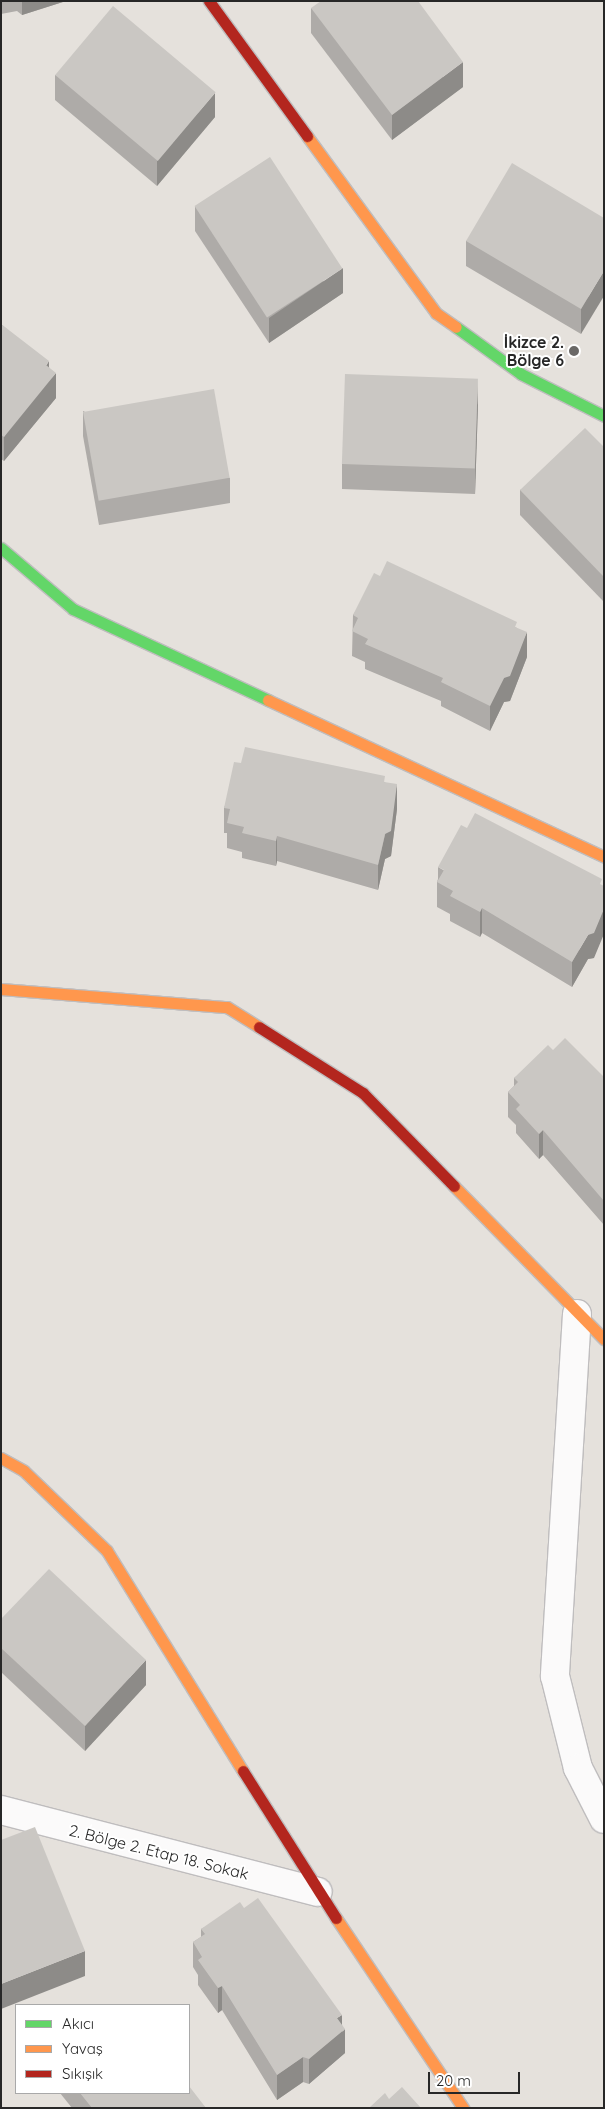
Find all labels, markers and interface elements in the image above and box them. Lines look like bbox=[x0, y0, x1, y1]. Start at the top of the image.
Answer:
place label: İkizce 2. Bölge 6 bbox=[504, 332, 564, 370]
marker: İkizce 2. Bölge 6 bbox=[568, 345, 580, 357]
street label: 2. Bölge 2. Etap 18. Sokak bbox=[67, 1820, 251, 1884]
legend bbox=[15, 2004, 190, 2094]
text: Akıcı bbox=[62, 2014, 94, 2033]
text: Yavaş bbox=[62, 2039, 103, 2058]
scale bar bbox=[430, 2062, 522, 2094]
text: Sıkışık bbox=[62, 2064, 103, 2083]
text: 20 m bbox=[436, 2071, 471, 2090]

